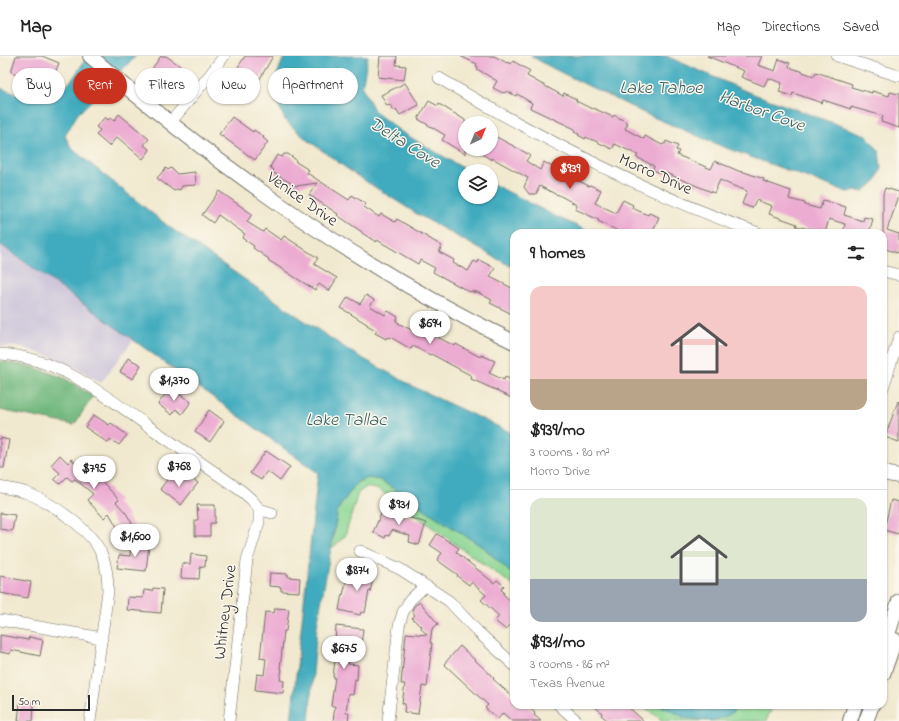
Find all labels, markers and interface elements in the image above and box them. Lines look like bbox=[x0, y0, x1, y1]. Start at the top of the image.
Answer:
text: Map bbox=[20, 14, 52, 41]
text: Map bbox=[717, 17, 740, 38]
text: Directions bbox=[762, 17, 820, 38]
text: Saved bbox=[842, 17, 879, 38]
chip: Buy bbox=[12, 68, 65, 104]
chip: Rent bbox=[73, 68, 127, 104]
chip: Filters bbox=[135, 68, 199, 104]
chip: New bbox=[207, 68, 260, 104]
chip: Apartment bbox=[268, 68, 358, 104]
water label: Lake Tahoe bbox=[620, 76, 703, 102]
water label: Harbor Cove bbox=[715, 84, 809, 140]
water label: Delta Cove bbox=[363, 112, 445, 176]
north arrow bbox=[458, 116, 498, 156]
map controls bbox=[458, 116, 498, 204]
street label: Morro Drive bbox=[615, 147, 697, 202]
pin: $939 bbox=[546, 156, 594, 190]
text: $939 bbox=[559, 159, 581, 178]
button: layers bbox=[458, 164, 498, 204]
street label: Venice Drive bbox=[261, 165, 343, 233]
text: 9 homes bbox=[530, 241, 586, 266]
icon: filters bbox=[845, 242, 867, 264]
pin: $694 bbox=[406, 311, 454, 345]
icon: home bbox=[663, 312, 735, 384]
text: $694 bbox=[419, 314, 441, 333]
pin: $1,370 bbox=[141, 368, 207, 402]
text: $1,370 bbox=[159, 371, 189, 390]
water label: Lake Tallac bbox=[306, 408, 387, 434]
text: $939/mo bbox=[530, 418, 585, 443]
text: 3 rooms · 80 m² bbox=[530, 443, 610, 462]
pin: $768 bbox=[155, 454, 203, 488]
pin: $795 bbox=[70, 456, 118, 490]
text: $768 bbox=[167, 457, 191, 476]
text: $795 bbox=[82, 459, 106, 478]
text: Morro Drive bbox=[530, 462, 590, 481]
pin: $931 bbox=[375, 492, 423, 526]
text: $931 bbox=[388, 495, 410, 514]
pin: $1,600 bbox=[102, 524, 168, 558]
icon: home bbox=[663, 524, 735, 596]
text: $1,600 bbox=[119, 527, 151, 546]
pin: $874 bbox=[333, 558, 381, 592]
text: $874 bbox=[345, 561, 369, 580]
street label: Whitney Drive bbox=[207, 563, 245, 661]
text: $931/mo bbox=[530, 630, 585, 655]
pin: $675 bbox=[320, 636, 368, 670]
text: $675 bbox=[331, 639, 357, 658]
text: 3 rooms · 86 m² bbox=[530, 655, 610, 674]
text: Texas Avenue bbox=[530, 674, 605, 693]
scale bar bbox=[12, 693, 90, 712]
text: 50 m bbox=[18, 694, 40, 710]

